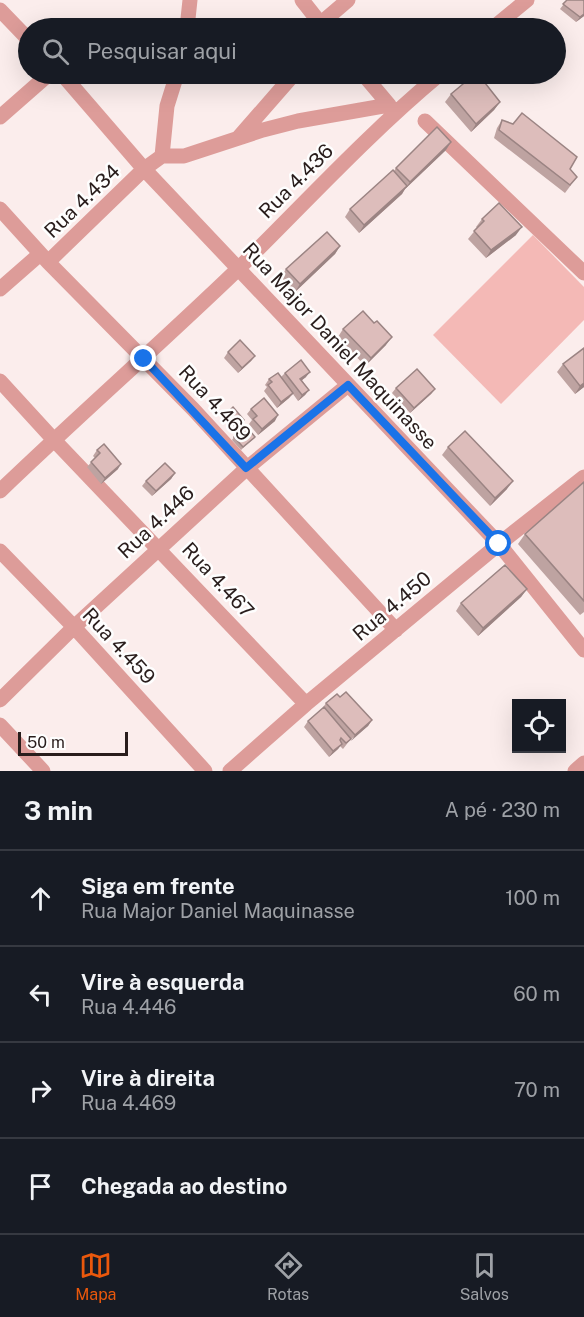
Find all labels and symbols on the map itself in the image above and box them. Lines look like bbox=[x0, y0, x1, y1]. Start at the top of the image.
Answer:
street label: Rua 4.436 bbox=[254, 139, 338, 223]
street label: Rua 4.434 bbox=[39, 159, 125, 243]
street label: Rua Major Daniel Maquinasse bbox=[238, 238, 442, 454]
route end bbox=[130, 345, 156, 371]
street label: Rua 4.469 bbox=[174, 360, 256, 446]
street label: Rua 4.446 bbox=[113, 481, 199, 563]
route start bbox=[485, 530, 511, 556]
street label: Rua 4.467 bbox=[177, 537, 259, 623]
street label: Rua 4.450 bbox=[348, 566, 436, 646]
street label: Rua 4.459 bbox=[78, 603, 160, 689]
scale bar bbox=[18, 729, 128, 756]

